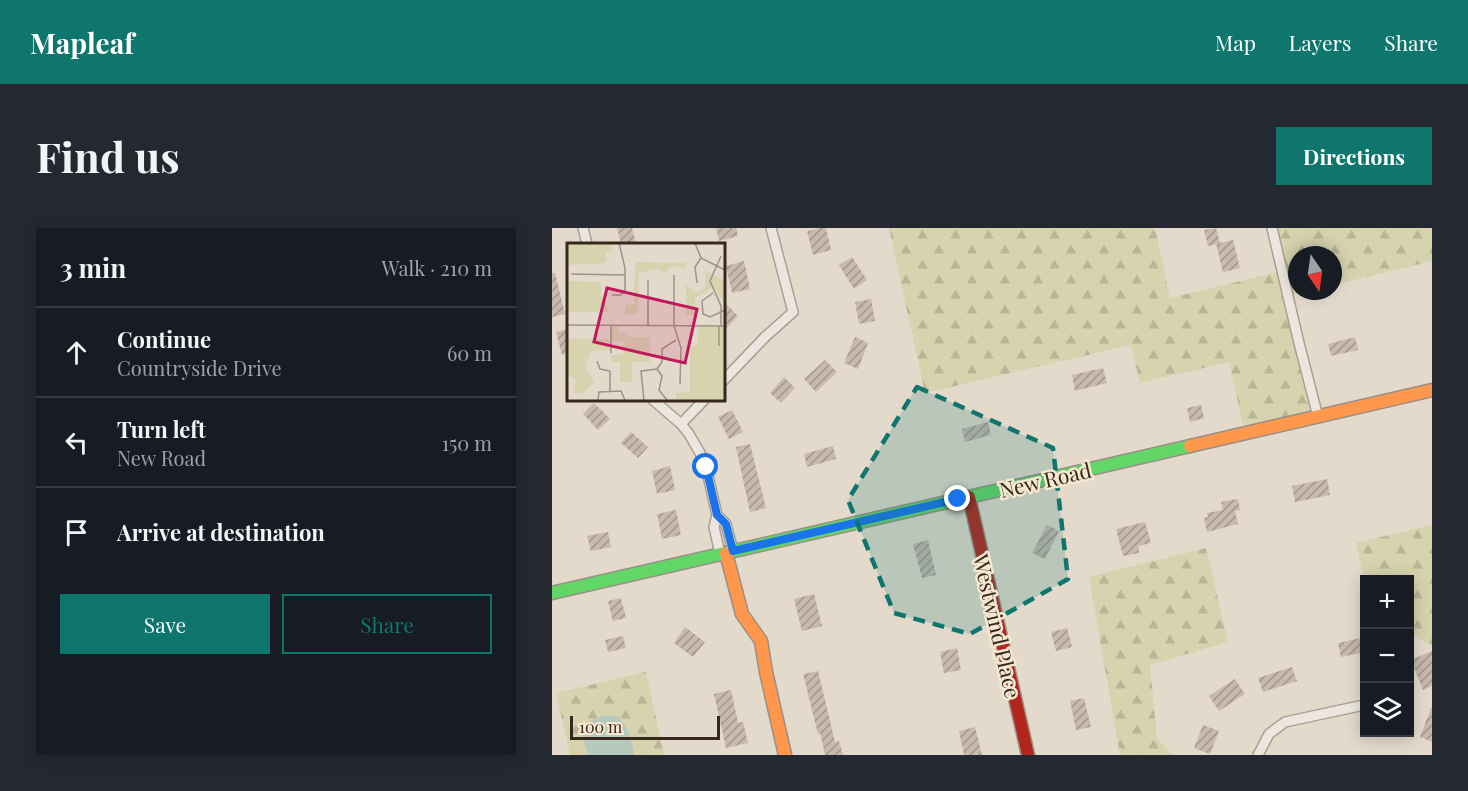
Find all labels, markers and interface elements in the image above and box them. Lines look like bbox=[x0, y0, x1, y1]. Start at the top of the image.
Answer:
text: Mapleaf bbox=[30, 24, 134, 61]
text: Map bbox=[1215, 28, 1256, 56]
text: Layers bbox=[1289, 28, 1351, 56]
text: Share bbox=[1384, 28, 1438, 56]
button: Directions bbox=[1276, 127, 1432, 185]
text: Find us bbox=[36, 128, 180, 184]
inset map bbox=[567, 243, 724, 400]
north arrow bbox=[1288, 246, 1342, 300]
text: 3 min bbox=[60, 250, 126, 285]
text: Walk · 210 m bbox=[382, 254, 492, 281]
text: Continue bbox=[117, 324, 211, 354]
icon: ahead bbox=[60, 336, 93, 369]
text: 60 m bbox=[447, 339, 492, 366]
text: Countryside Drive bbox=[117, 354, 282, 381]
text: Turn left bbox=[117, 414, 206, 444]
icon: left bbox=[60, 426, 93, 459]
text: 150 m bbox=[442, 429, 492, 456]
text: New Road bbox=[117, 444, 206, 471]
route start bbox=[692, 453, 718, 479]
street label: New Road bbox=[996, 455, 1094, 503]
route end bbox=[944, 485, 970, 511]
icon: arrive bbox=[60, 516, 93, 549]
text: Arrive at destination bbox=[117, 517, 325, 547]
street label: Westwind Place bbox=[968, 550, 1028, 701]
map controls bbox=[1360, 575, 1414, 737]
button: + bbox=[1360, 575, 1414, 629]
button: Save bbox=[60, 594, 270, 654]
button: Share bbox=[282, 594, 492, 654]
button: − bbox=[1360, 629, 1414, 683]
button: layers bbox=[1360, 683, 1414, 737]
scale bar bbox=[570, 713, 720, 741]
text: 100 m bbox=[579, 716, 622, 737]

